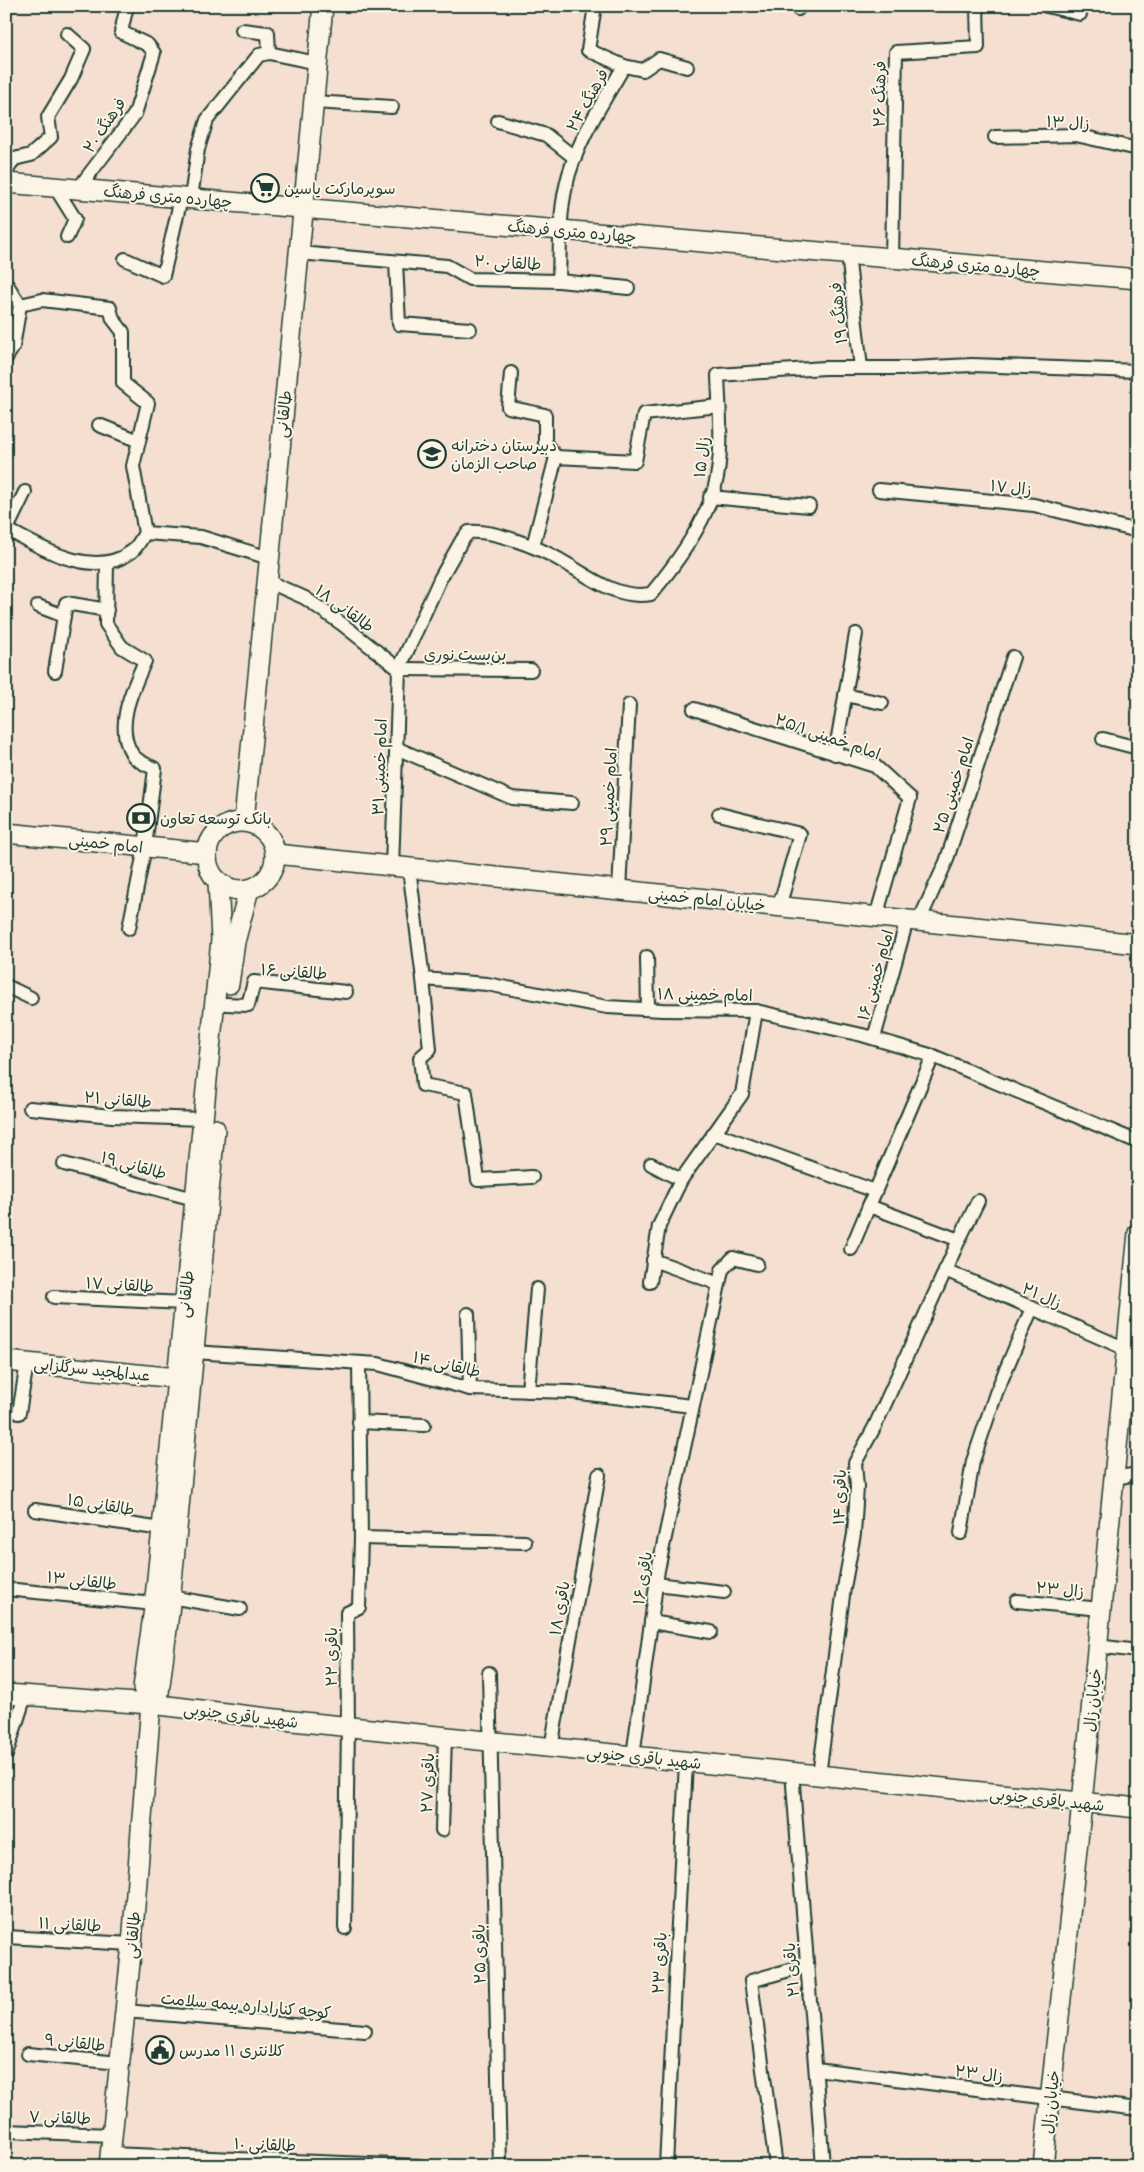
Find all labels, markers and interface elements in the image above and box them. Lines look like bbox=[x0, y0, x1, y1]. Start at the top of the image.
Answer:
street label: فرهنگ ۲۶ bbox=[869, 61, 894, 128]
street label: فرهنگ ۲۴ bbox=[562, 65, 616, 137]
street label: فرهنگ ۲۰ bbox=[79, 94, 133, 159]
street label: زال ۱۳ bbox=[1046, 112, 1090, 137]
supermarket icon: سوپرمارکت یاسین bbox=[250, 173, 280, 203]
place label: سوپرمارکت یاسین bbox=[284, 179, 396, 202]
street label: چهارده متری فرهنگ bbox=[102, 181, 233, 216]
street label: چهارده متری فرهنگ bbox=[506, 216, 637, 251]
street label: چهارده متری فرهنگ bbox=[910, 250, 1041, 285]
street label: طالقانی ۲۰ bbox=[474, 251, 542, 278]
street label: فرهنگ ۱۹ bbox=[826, 281, 855, 345]
street label: طالقانی bbox=[272, 389, 299, 439]
place label: دبیرستان دخترانه صاحب الزمان bbox=[451, 436, 557, 477]
street label: زال ۱۵ bbox=[690, 436, 717, 479]
school or university icon: دبیرستان دخترانه صاحب الزمان bbox=[417, 439, 447, 469]
street label: زال ۱۷ bbox=[989, 476, 1033, 503]
street label: طالقانی ۱۸ bbox=[309, 581, 378, 639]
street label: بن‌بست نوری bbox=[424, 645, 506, 668]
street label: امام خمینی ۲۵/۱ bbox=[771, 709, 883, 767]
street label: امام خمینی ۳۱ bbox=[368, 718, 395, 816]
street label: امام خمینی ۲۵ bbox=[929, 735, 982, 837]
street label: امام خمینی ۲۹ bbox=[596, 747, 625, 847]
bank icon: بانک توسعه تعاون bbox=[126, 803, 156, 833]
place label: بانک توسعه تعاون bbox=[160, 809, 272, 832]
street label: امام خمینی bbox=[67, 830, 144, 861]
street label: خیابان امام خمینی bbox=[647, 884, 767, 919]
street label: امام خمینی ۱۶ bbox=[853, 927, 901, 1024]
street label: طالقانی ۱۶ bbox=[260, 960, 328, 987]
street label: امام خمینی ۱۸ bbox=[657, 984, 753, 1009]
street label: طالقانی ۲۱ bbox=[83, 1088, 152, 1115]
street label: طالقانی ۱۹ bbox=[98, 1148, 169, 1187]
street label: طالقانی bbox=[174, 1269, 201, 1319]
street label: طالقانی ۱۷ bbox=[85, 1273, 155, 1300]
street label: زال ۲۱ bbox=[1018, 1278, 1064, 1316]
street label: طالقانی ۱۴ bbox=[410, 1347, 483, 1385]
street label: عبدالمجید سرگلزایی bbox=[32, 1354, 151, 1389]
street label: باقری ۱۴ bbox=[829, 1469, 854, 1525]
street label: طالقانی ۱۵ bbox=[65, 1490, 136, 1523]
street label: باقری ۱۶ bbox=[629, 1550, 660, 1607]
street label: طالقانی ۱۳ bbox=[46, 1567, 118, 1598]
street label: زال ۲۳ bbox=[1035, 1578, 1085, 1605]
street label: باقری ۱۸ bbox=[545, 1579, 578, 1638]
street label: باقری ۲۲ bbox=[322, 1627, 345, 1687]
street label: خیابان زال bbox=[1080, 1667, 1109, 1733]
street label: شهید باقری جنوبی bbox=[182, 1699, 299, 1736]
street label: شهید باقری جنوبی bbox=[585, 1742, 702, 1777]
street label: باقری ۲۷ bbox=[417, 1753, 442, 1814]
street label: شهید باقری جنوبی bbox=[988, 1784, 1105, 1819]
street label: طالقانی bbox=[121, 1911, 148, 1960]
street label: طالقانی ۱۱ bbox=[38, 1913, 102, 1940]
street label: باقری ۲۵ bbox=[469, 1924, 494, 1984]
street label: باقری ۲۳ bbox=[648, 1932, 675, 1995]
street label: باقری ۲۱ bbox=[780, 1942, 807, 1998]
street label: کوچه کناراداره بیمه سلامت bbox=[160, 1989, 332, 2026]
street label: طالقانی ۹ bbox=[43, 2030, 106, 2059]
public building icon: کلانتری ۱۱ مدرس bbox=[145, 2035, 175, 2065]
place label: کلانتری ۱۱ مدرس bbox=[179, 2041, 285, 2064]
street label: زال ۲۳ bbox=[953, 2061, 1004, 2090]
street label: خیابان زال bbox=[1038, 2069, 1067, 2135]
street label: طالقانی ۷ bbox=[28, 2107, 92, 2132]
street label: طالقانی ۱۰ bbox=[233, 2134, 296, 2159]

